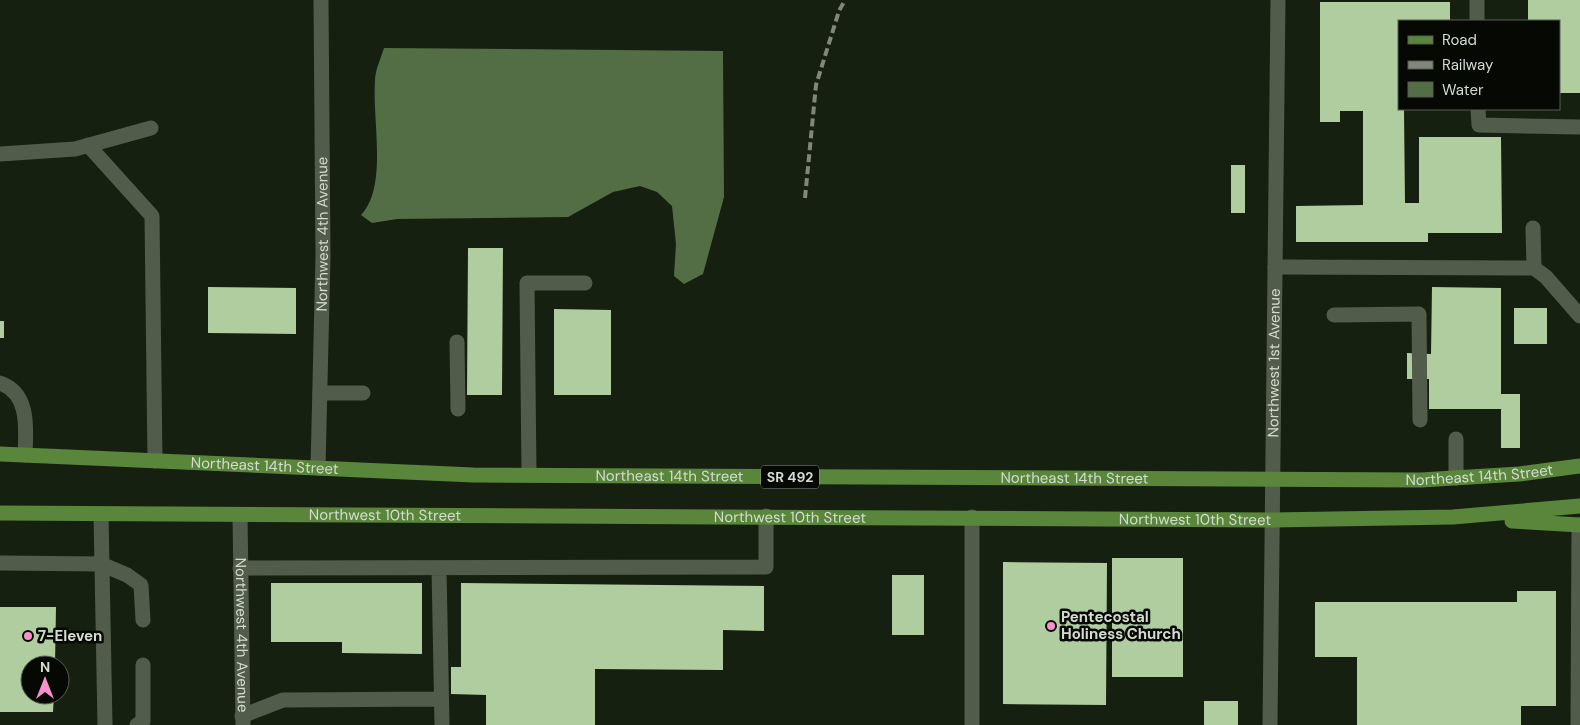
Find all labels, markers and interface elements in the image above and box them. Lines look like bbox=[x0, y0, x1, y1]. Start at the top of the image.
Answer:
legend bbox=[1398, 20, 1560, 110]
text: Road bbox=[1442, 30, 1477, 50]
text: Railway bbox=[1442, 55, 1494, 75]
text: Water bbox=[1442, 80, 1484, 100]
street label: Northwest 4th Avenue bbox=[312, 157, 333, 312]
street label: Northwest 1st Avenue bbox=[1263, 288, 1285, 438]
street label: Northeast 14th Street bbox=[190, 452, 339, 479]
street label: Northeast 14th Street bbox=[1405, 460, 1554, 490]
street label: Northeast 14th Street bbox=[595, 466, 744, 486]
road number: SR 492 bbox=[761, 466, 819, 488]
street label: Northeast 14th Street bbox=[1000, 468, 1149, 489]
street label: Northwest 10th Street bbox=[309, 505, 461, 526]
street label: Northwest 10th Street bbox=[714, 507, 866, 528]
street label: Northwest 10th Street bbox=[1119, 509, 1271, 530]
street label: Northwest 4th Avenue bbox=[231, 557, 253, 713]
place label: Pentecostal Holiness Church bbox=[1061, 607, 1181, 644]
marker: Pentecostal Holiness Church bbox=[1045, 620, 1057, 632]
place label: 7-Eleven bbox=[38, 626, 102, 646]
marker: 7-Eleven bbox=[22, 630, 34, 642]
north arrow bbox=[20, 655, 70, 705]
text: N bbox=[40, 658, 50, 676]

